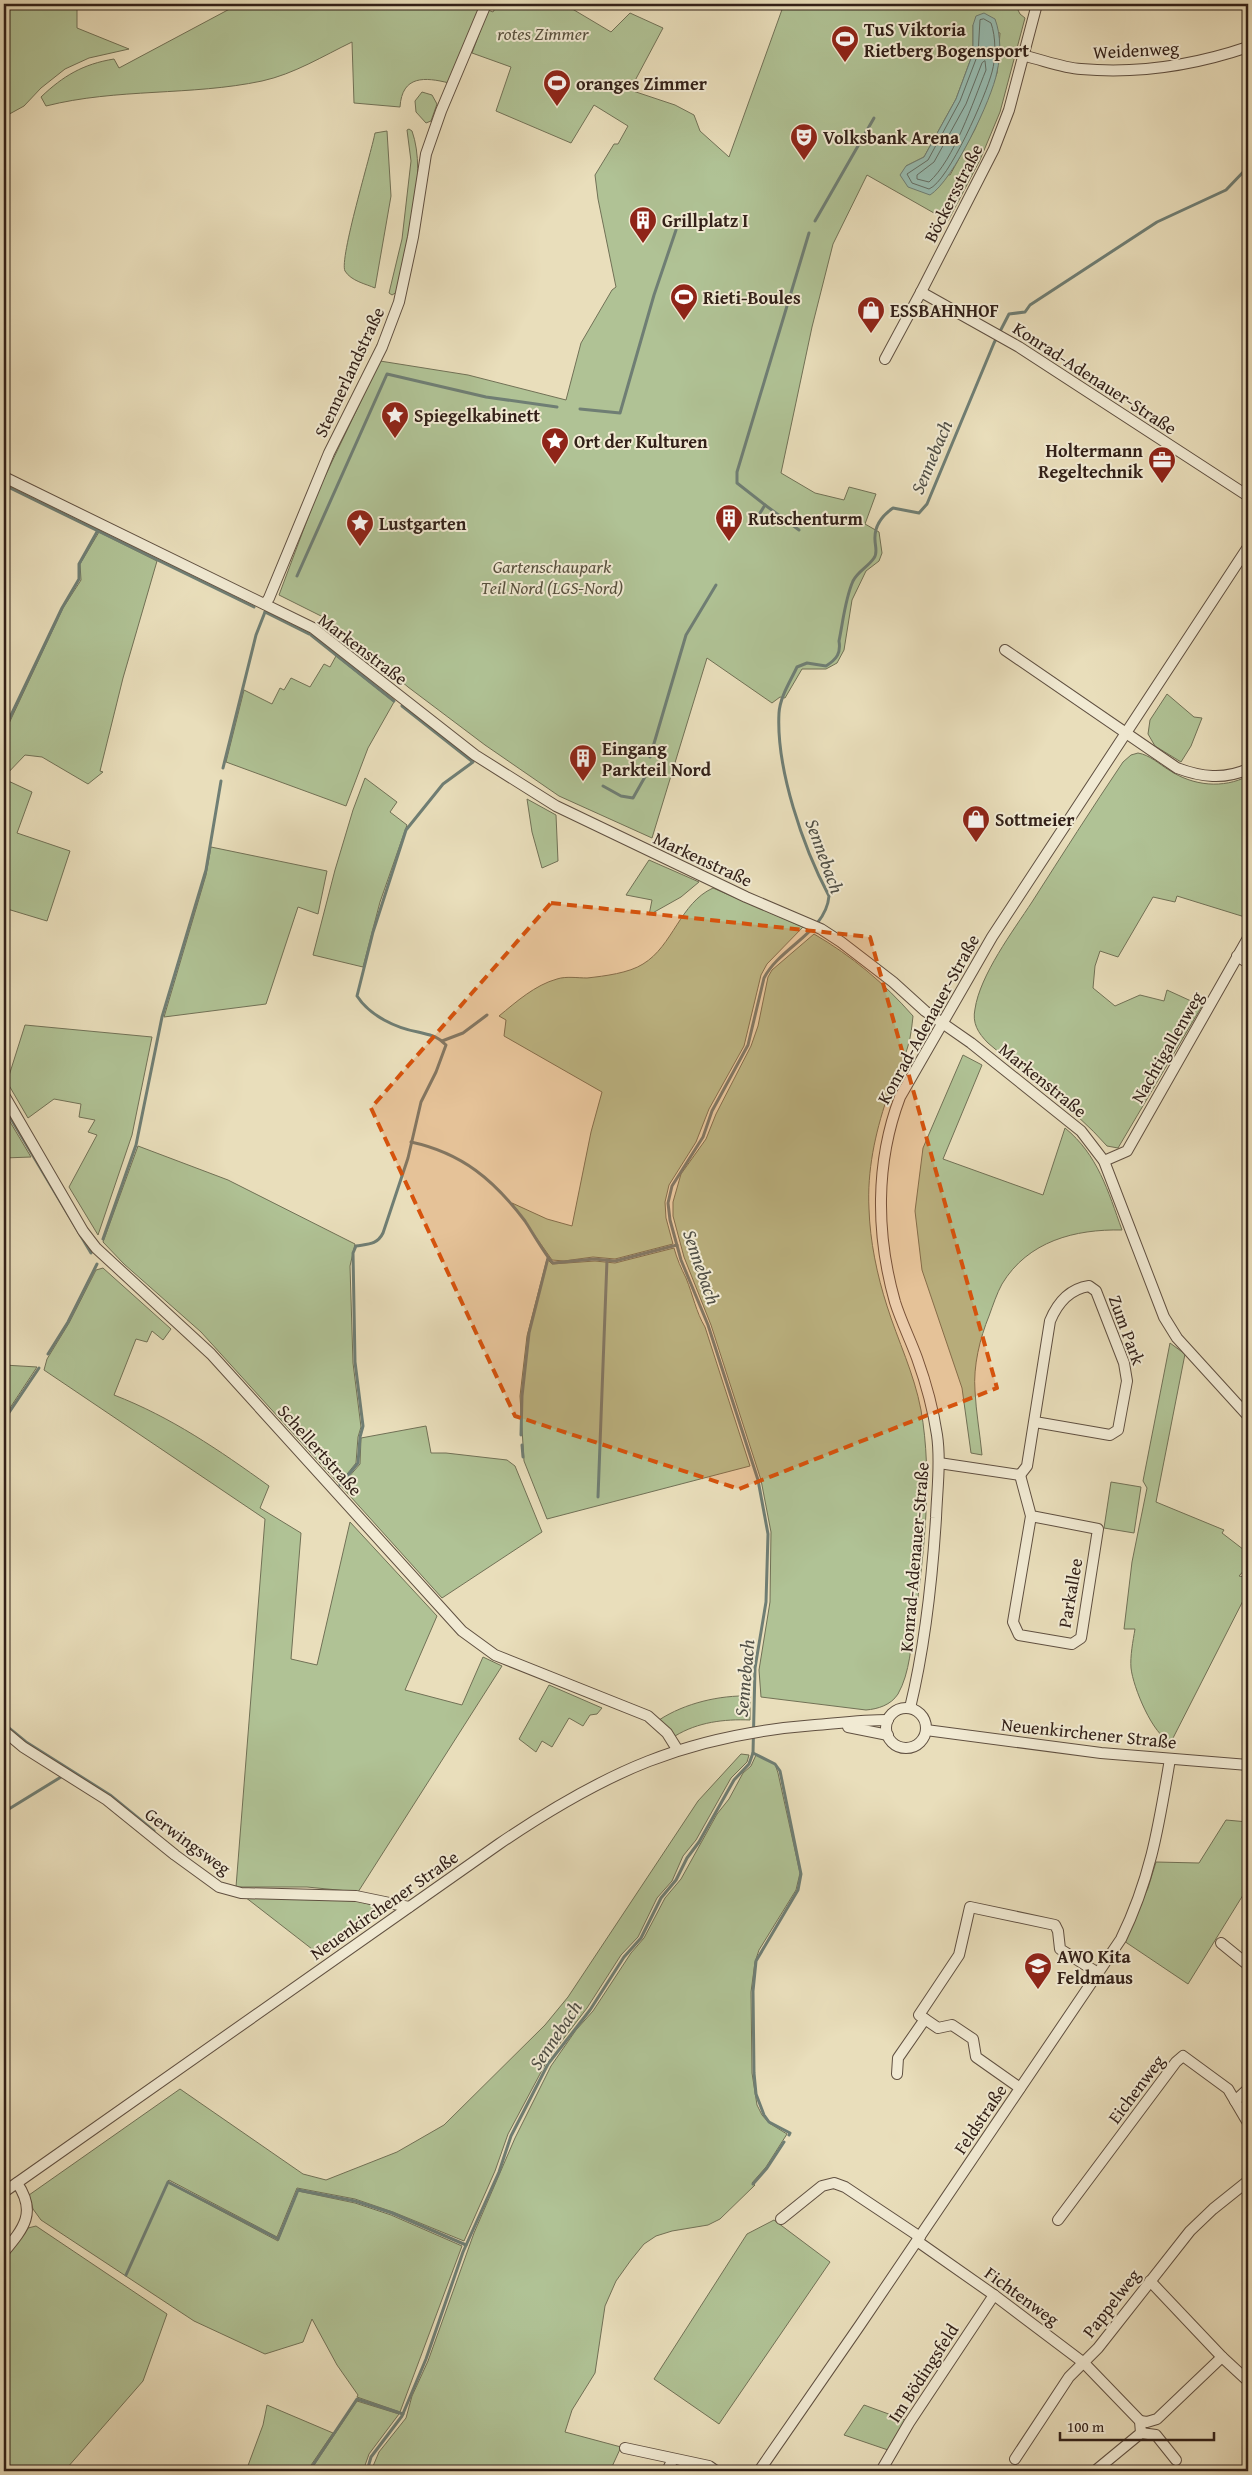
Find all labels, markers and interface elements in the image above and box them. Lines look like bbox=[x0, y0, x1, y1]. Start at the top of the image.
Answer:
place label: TuS Viktoria Rietberg Bogensport bbox=[864, 16, 1029, 64]
park label: rotes Zimmer bbox=[497, 20, 590, 47]
sports icon: TuS Viktoria Rietberg Bogensport bbox=[830, 24, 860, 63]
street label: Weidenweg bbox=[1092, 34, 1180, 66]
sports icon: oranges Zimmer bbox=[542, 68, 572, 107]
place label: oranges Zimmer bbox=[576, 70, 708, 97]
theatre icon: Volksbank Arena bbox=[789, 122, 819, 161]
place label: Volksbank Arena bbox=[823, 124, 960, 151]
street label: Böckersstraße bbox=[917, 139, 989, 247]
building icon: Grillplatz I bbox=[628, 205, 658, 244]
place label: Grillplatz I bbox=[662, 207, 748, 234]
sports icon: Rieti-Boules bbox=[669, 282, 699, 321]
place label: Rieti-Boules bbox=[703, 284, 801, 311]
shop icon: ESSBAHNHOF bbox=[856, 295, 886, 334]
place label: ESSBAHNHOF bbox=[890, 297, 999, 324]
street label: Stennerlandstraße bbox=[307, 302, 391, 442]
street label: Konrad-Adenauer-Straße bbox=[1008, 315, 1182, 441]
place icon: Spiegelkabinett bbox=[380, 400, 410, 439]
place label: Spiegelkabinett bbox=[414, 402, 540, 429]
water label: Sennebach bbox=[903, 415, 959, 498]
place icon: Ort der Kulturen bbox=[540, 426, 570, 465]
place label: Ort der Kulturen bbox=[574, 428, 708, 455]
place label: Holtermann Regeltechnik bbox=[1038, 437, 1144, 485]
office icon: Holtermann Regeltechnik bbox=[1147, 445, 1177, 484]
building icon: Rutschenturm bbox=[714, 503, 744, 542]
place label: Rutschenturm bbox=[748, 505, 864, 532]
place icon: Lustgarten bbox=[345, 508, 375, 547]
place label: Lustgarten bbox=[379, 510, 467, 537]
park label: Gartenschaupark Teil Nord (LGS-Nord) bbox=[481, 553, 623, 601]
street label: Markenstraße bbox=[312, 606, 414, 692]
place label: Eingang Parkteil Nord bbox=[602, 735, 712, 783]
building icon: Eingang Parkteil Nord bbox=[568, 743, 598, 782]
shop icon: Sottmeier bbox=[961, 804, 991, 843]
place label: Sottmeier bbox=[995, 806, 1075, 833]
water label: Sennebach bbox=[799, 815, 852, 898]
street label: Markenstraße bbox=[649, 824, 757, 894]
street label: Konrad-Adenauer-Straße bbox=[870, 929, 986, 1109]
street label: Nachtigallenweg bbox=[1124, 986, 1210, 1108]
street label: Markenstraße bbox=[993, 1036, 1093, 1124]
water label: Sennebach bbox=[676, 1226, 728, 1309]
street label: Zum Park bbox=[1102, 1291, 1152, 1370]
street label: Schellertstraße bbox=[271, 1398, 369, 1502]
street label: Konrad-Adenauer-Straße bbox=[892, 1461, 936, 1653]
street label: Parkallee bbox=[1051, 1556, 1089, 1630]
water label: Sennebach bbox=[727, 1638, 761, 1718]
street label: Neuenkirchener Straße bbox=[1000, 1710, 1178, 1756]
street label: Gerwingsweg bbox=[139, 1801, 237, 1881]
street label: Neuenkirchener Straße bbox=[304, 1843, 464, 1967]
place label: AWO Kita Feldmaus bbox=[1057, 1943, 1133, 1991]
school or university icon: AWO Kita Feldmaus bbox=[1023, 1951, 1053, 1990]
water label: Sennebach bbox=[522, 1995, 589, 2075]
street label: Eichenweg bbox=[1101, 2049, 1171, 2129]
street label: Feldstraße bbox=[947, 2079, 1013, 2159]
street label: Fichtenweg bbox=[979, 2260, 1065, 2332]
street label: Pappelweg bbox=[1075, 2263, 1147, 2343]
street label: Im Bödingsfeld bbox=[881, 2318, 965, 2428]
scale bar bbox=[1060, 2410, 1213, 2442]
text: 100 m bbox=[1067, 2416, 1105, 2437]

